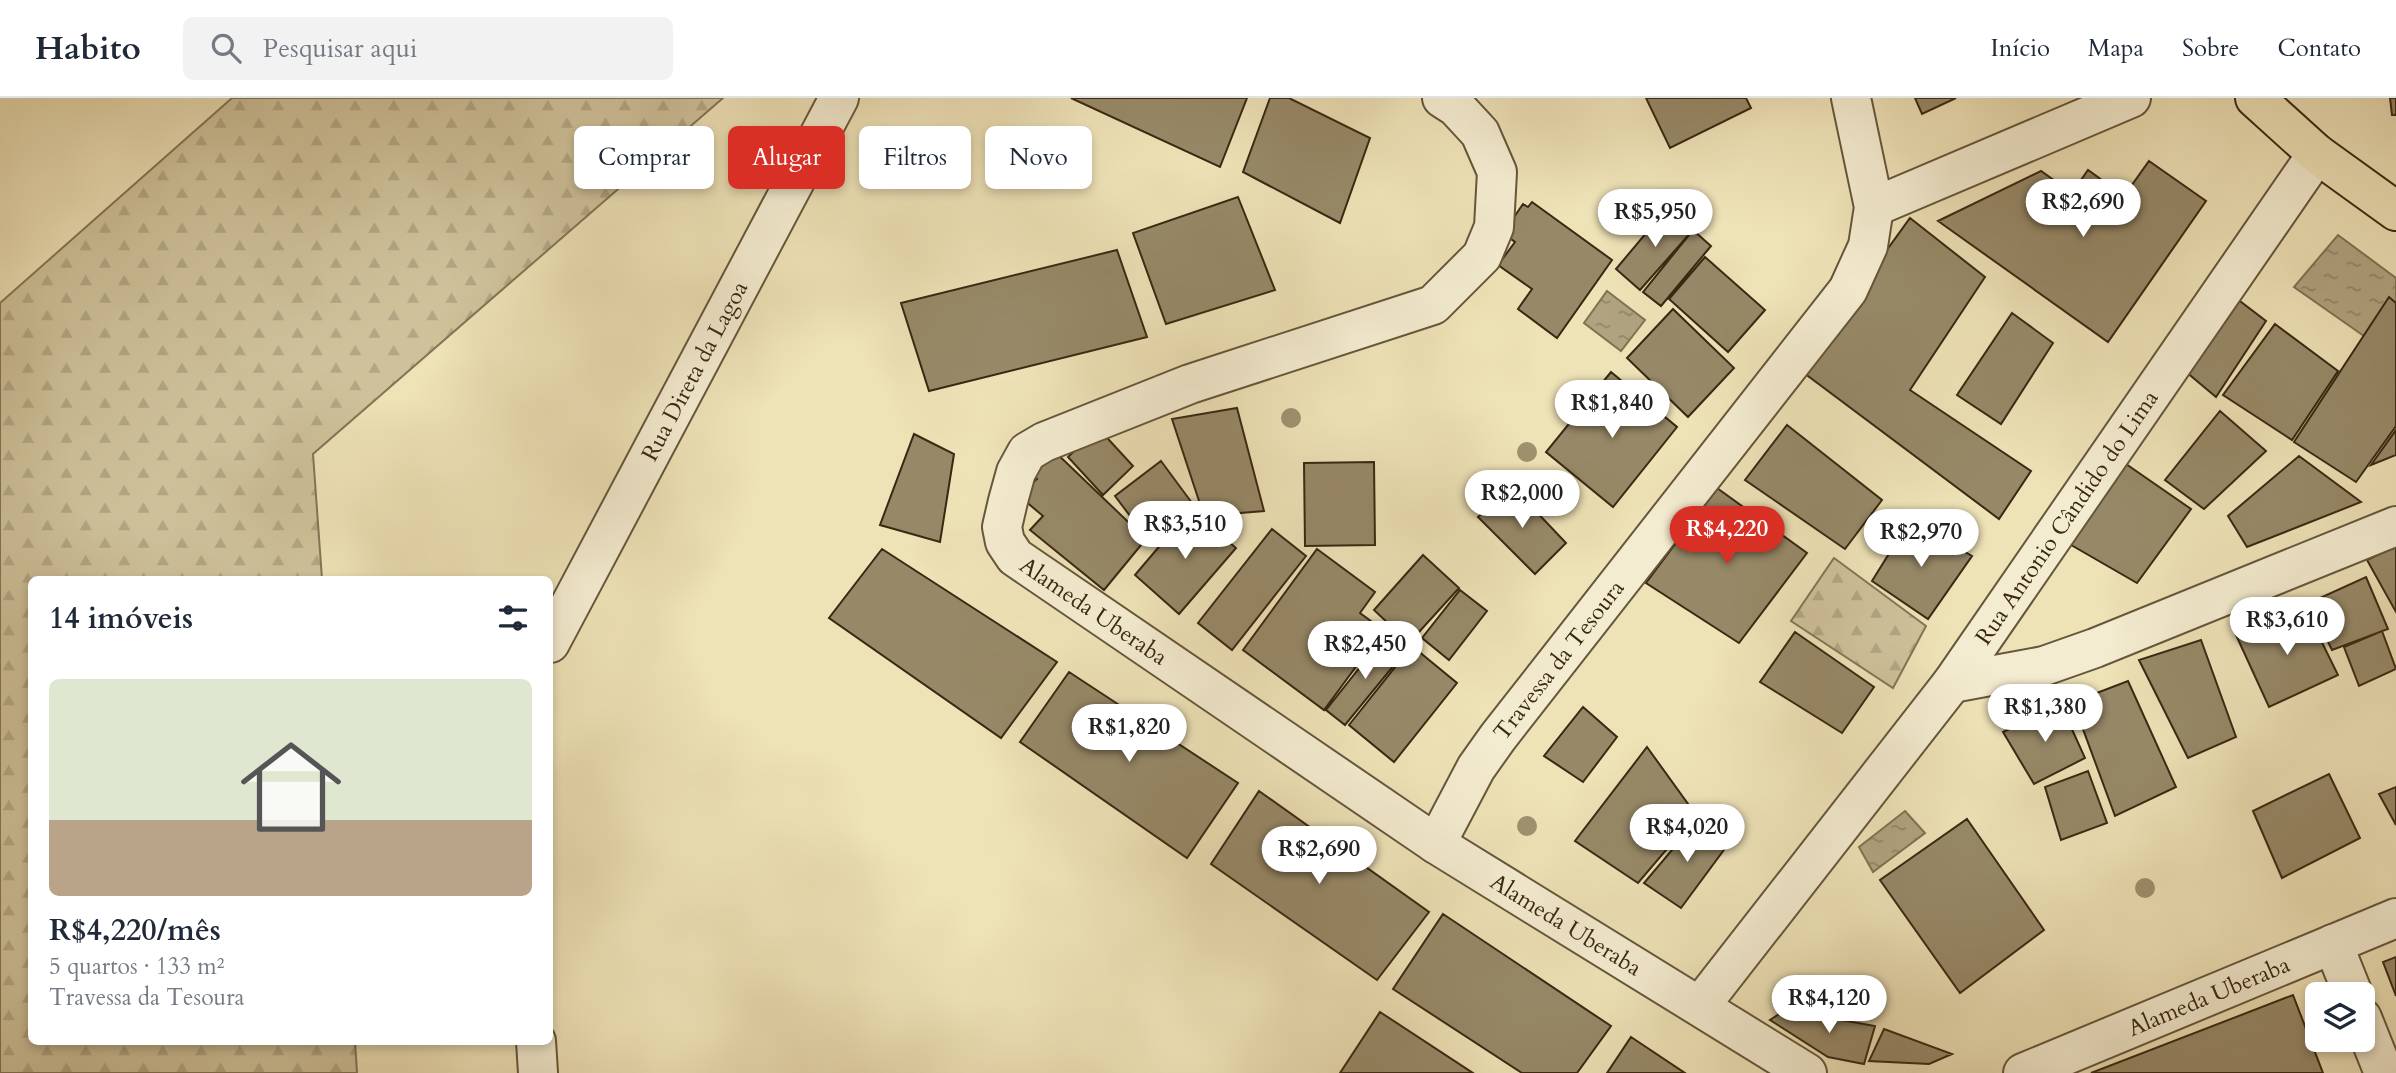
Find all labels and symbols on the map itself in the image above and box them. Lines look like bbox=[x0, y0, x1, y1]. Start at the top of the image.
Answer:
pin: R$2,690 bbox=[2018, 180, 2148, 239]
pin: R$5,950 bbox=[1590, 190, 1720, 249]
street label: Rua Direta da Lagoa bbox=[634, 275, 755, 466]
pin: R$1,840 bbox=[1547, 380, 1677, 440]
street label: Rua Antonio Cândido do Lima bbox=[1968, 384, 2165, 651]
pin: R$2,000 bbox=[1457, 470, 1587, 530]
pin: R$3,510 bbox=[1120, 502, 1250, 561]
pin: R$4,220 bbox=[1662, 506, 1792, 566]
pin: R$2,970 bbox=[1856, 510, 1986, 569]
street label: Alameda Uberaba bbox=[1014, 549, 1174, 672]
street label: Travessa da Tesoura bbox=[1486, 573, 1631, 746]
pin: R$3,610 bbox=[2222, 598, 2352, 657]
pin: R$2,450 bbox=[1300, 622, 1430, 681]
pin: R$1,380 bbox=[1980, 684, 2110, 744]
pin: R$1,820 bbox=[1064, 704, 1194, 764]
pin: R$4,020 bbox=[1622, 804, 1752, 864]
pin: R$2,690 bbox=[1254, 826, 1384, 886]
street label: Alameda Uberaba bbox=[1484, 866, 1648, 983]
street label: Alameda Uberaba bbox=[2123, 948, 2294, 1043]
pin: R$4,120 bbox=[1764, 976, 1894, 1035]

